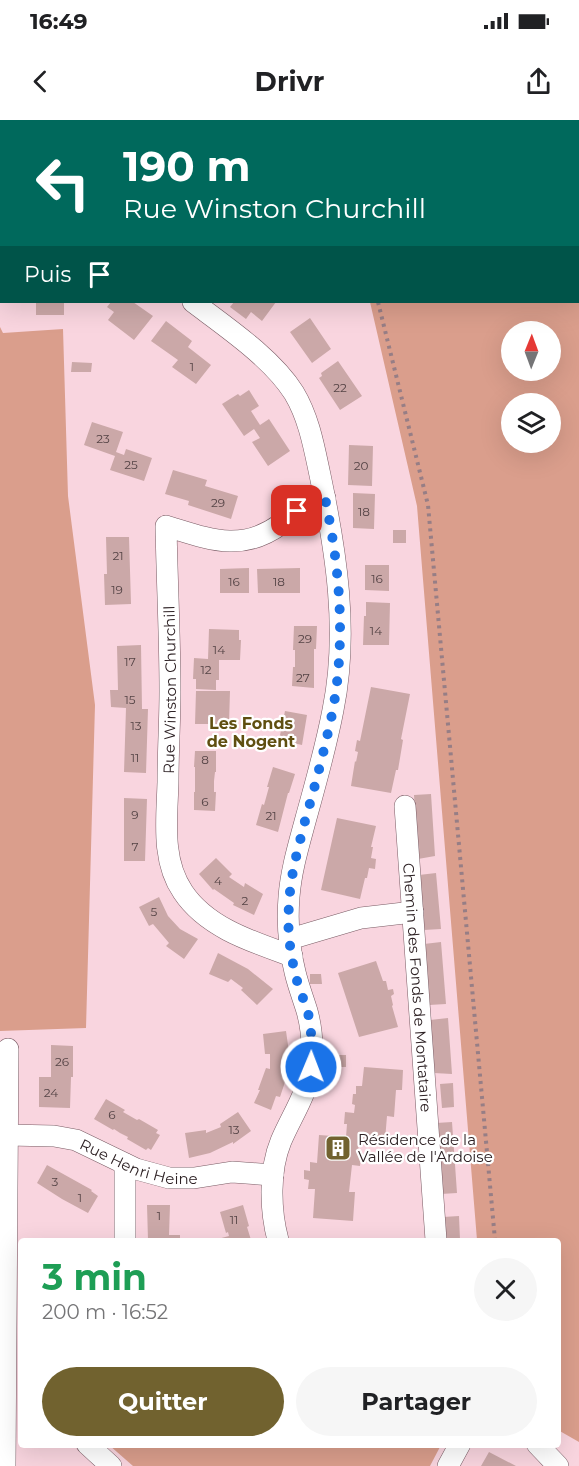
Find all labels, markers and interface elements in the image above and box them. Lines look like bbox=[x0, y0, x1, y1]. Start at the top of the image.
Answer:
text: 16:49 bbox=[30, 8, 88, 35]
icon: back bbox=[24, 65, 57, 98]
text: Drivr bbox=[255, 65, 324, 98]
icon: share bbox=[522, 65, 555, 98]
text: 190 m bbox=[123, 140, 251, 192]
icon: left bbox=[24, 144, 102, 222]
text: Rue Winston Churchill bbox=[123, 192, 426, 225]
icon: arrive bbox=[83, 258, 116, 291]
text: Puis bbox=[24, 261, 71, 288]
north arrow bbox=[501, 321, 561, 381]
map controls bbox=[501, 321, 561, 453]
house number: 1 bbox=[190, 359, 194, 374]
house number: 22 bbox=[333, 380, 347, 395]
button: layers bbox=[501, 393, 561, 453]
house number: 23 bbox=[96, 431, 110, 446]
house number: 25 bbox=[124, 457, 138, 472]
house number: 20 bbox=[354, 458, 368, 473]
pin bbox=[271, 485, 322, 536]
icon: arrive bbox=[280, 494, 313, 527]
house number: 29 bbox=[211, 495, 225, 510]
house number: 18 bbox=[358, 504, 370, 519]
house number: 21 bbox=[112, 548, 124, 563]
house number: 16 bbox=[371, 571, 383, 586]
house number: 16 bbox=[228, 574, 240, 589]
house number: 18 bbox=[273, 574, 285, 589]
house number: 19 bbox=[111, 582, 123, 597]
street label: Rue Winston Churchill bbox=[159, 605, 180, 774]
house number: 14 bbox=[370, 623, 382, 638]
house number: 29 bbox=[298, 631, 312, 646]
house number: 14 bbox=[213, 642, 225, 657]
house number: 17 bbox=[124, 654, 136, 669]
house number: 12 bbox=[200, 662, 212, 677]
house number: 27 bbox=[296, 670, 310, 685]
house number: 15 bbox=[124, 692, 136, 707]
district label: Les Fonds de Nogent bbox=[207, 714, 295, 751]
house number: 13 bbox=[130, 718, 142, 733]
house number: 11 bbox=[131, 750, 139, 765]
house number: 8 bbox=[201, 752, 209, 767]
house number: 6 bbox=[201, 794, 209, 809]
house number: 9 bbox=[131, 807, 139, 822]
house number: 21 bbox=[265, 808, 277, 823]
house number: 7 bbox=[131, 839, 139, 854]
street label: Chemin des Fonds de Montataire bbox=[400, 862, 436, 1113]
house number: 4 bbox=[214, 873, 222, 888]
house number: 2 bbox=[242, 893, 249, 908]
house number: 5 bbox=[151, 904, 158, 919]
position arrow bbox=[279, 1035, 343, 1099]
house number: 26 bbox=[55, 1054, 69, 1069]
house number: 24 bbox=[44, 1085, 58, 1100]
house number: 6 bbox=[108, 1107, 116, 1122]
house number: 13 bbox=[228, 1122, 240, 1137]
place label: Résidence de la Vallée de l'Ardoise bbox=[358, 1130, 493, 1166]
building icon: Résidence de la Vallée de l'Ardoise bbox=[323, 1133, 353, 1163]
street label: Rue Henri Heine bbox=[77, 1134, 198, 1188]
house number: 3 bbox=[52, 1174, 59, 1189]
house number: 1 bbox=[78, 1190, 82, 1205]
house number: 1 bbox=[157, 1208, 161, 1223]
house number: 11 bbox=[230, 1212, 238, 1227]
text: 3 min bbox=[42, 1255, 147, 1299]
button: close bbox=[474, 1258, 537, 1321]
text: 200 m · 16:52 bbox=[42, 1300, 168, 1324]
button: Quitter bbox=[42, 1367, 284, 1436]
button: Partager bbox=[296, 1367, 537, 1436]

